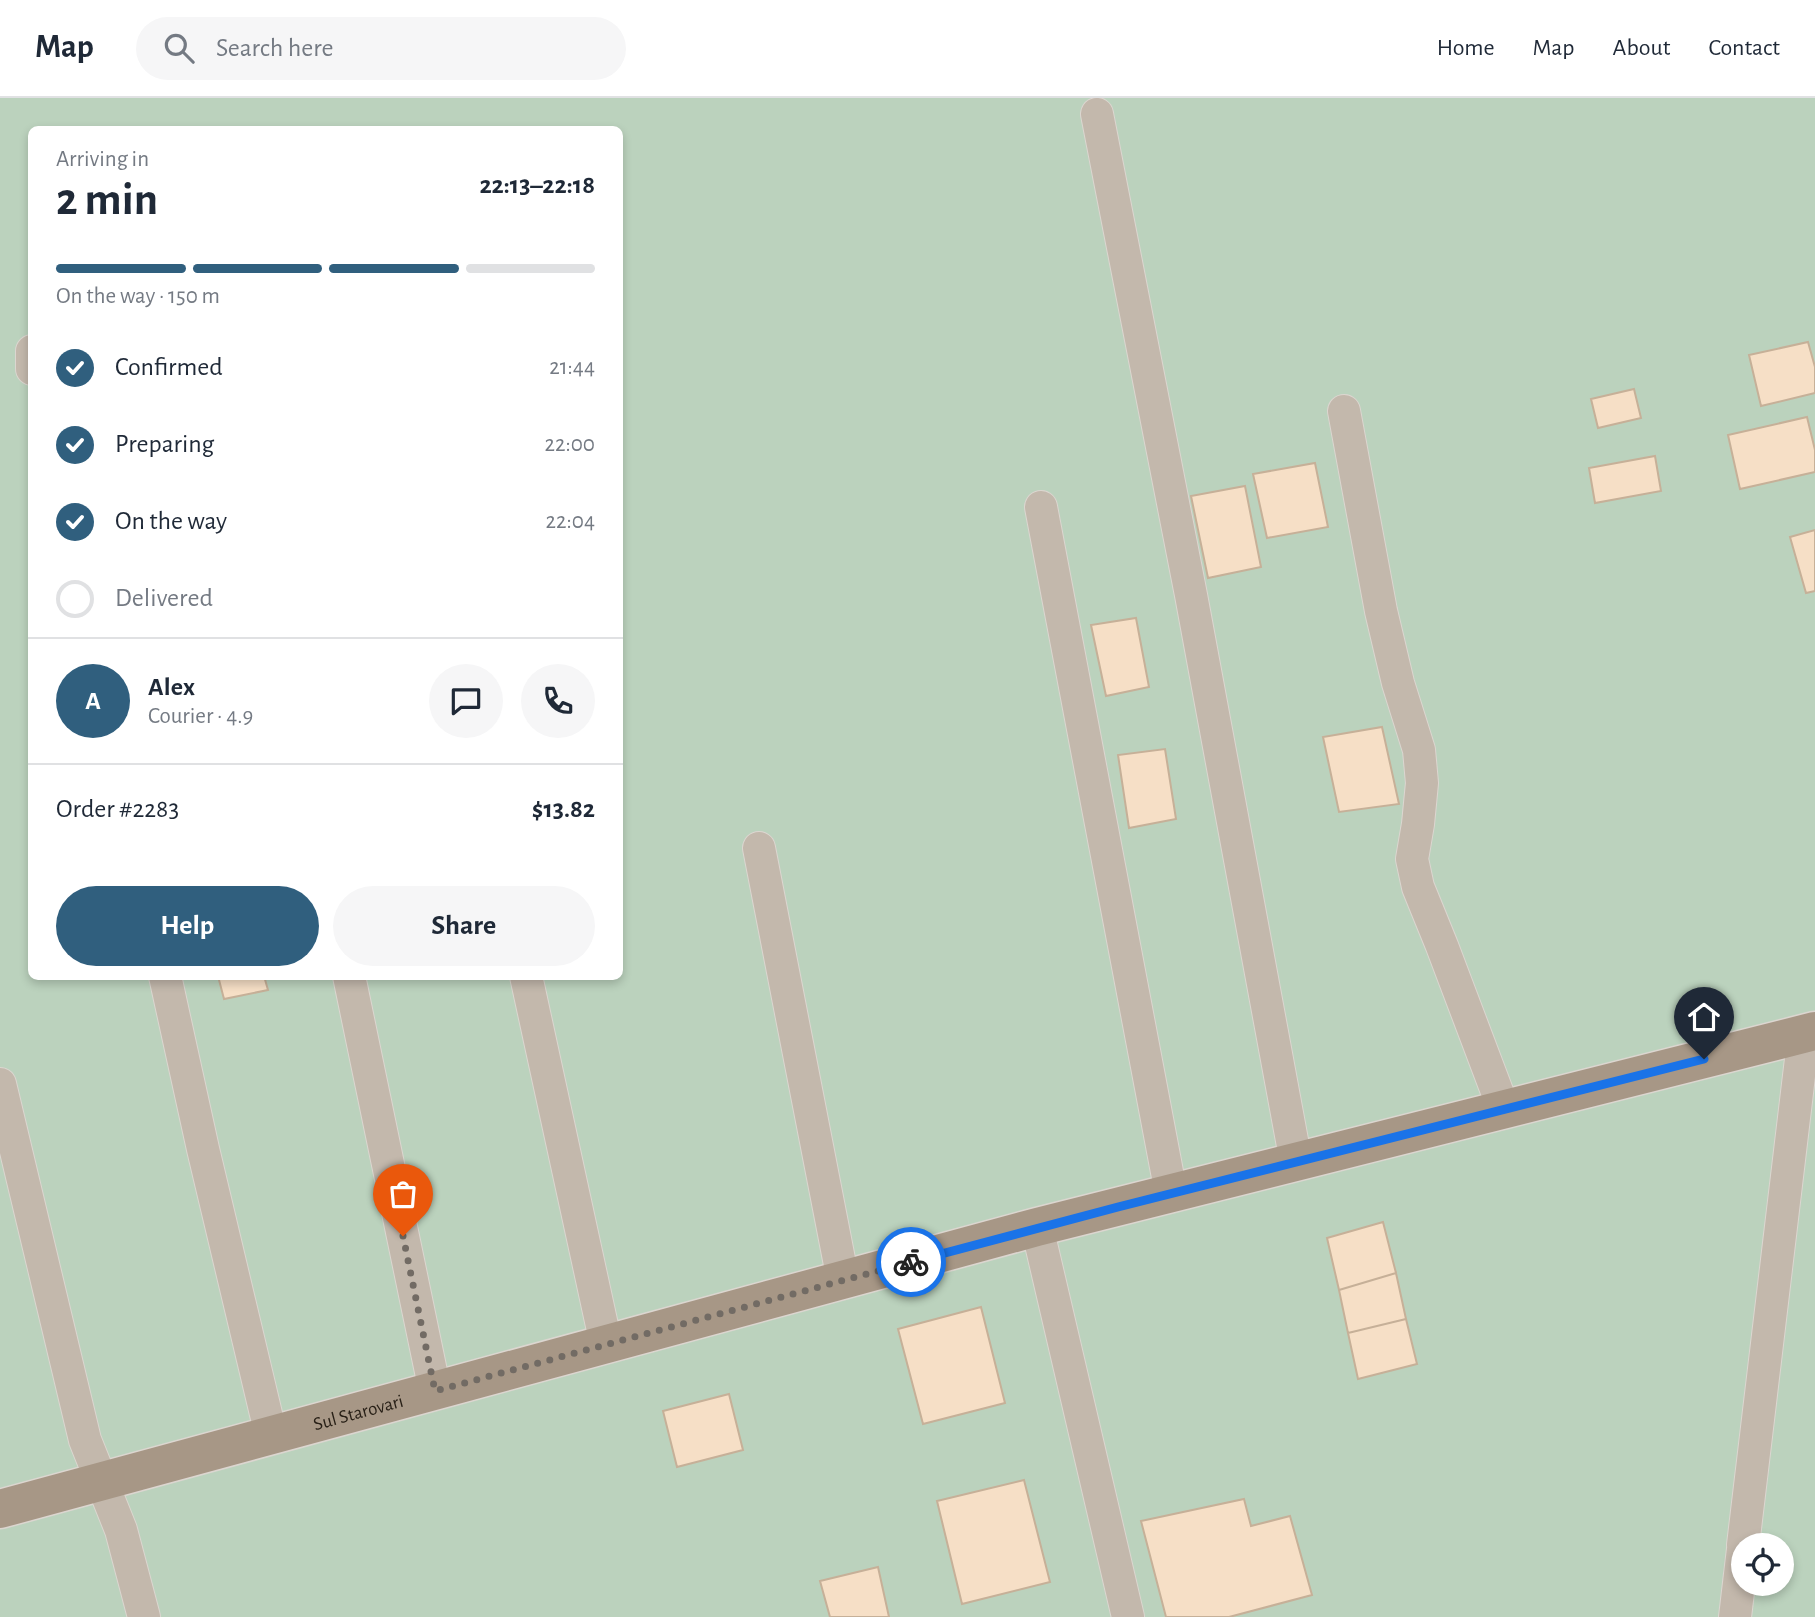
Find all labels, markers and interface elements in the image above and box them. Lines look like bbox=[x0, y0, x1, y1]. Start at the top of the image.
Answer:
search box bbox=[136, 17, 626, 80]
icon: search bbox=[160, 29, 198, 67]
text: Map bbox=[35, 31, 94, 64]
text: Search here bbox=[216, 35, 334, 61]
text: Home bbox=[1437, 36, 1495, 60]
text: Map bbox=[1533, 36, 1575, 60]
text: About bbox=[1613, 36, 1670, 60]
text: Contact bbox=[1708, 36, 1780, 60]
text: Arriving in bbox=[56, 148, 149, 171]
text: 22:13–22:18 bbox=[479, 172, 595, 198]
text: 2 min bbox=[56, 177, 158, 223]
text: On the way · 150 m bbox=[56, 285, 220, 308]
icon: check bbox=[56, 349, 94, 387]
text: Confirmed bbox=[115, 354, 223, 380]
text: 21:44 bbox=[549, 356, 595, 379]
icon: check bbox=[56, 426, 94, 464]
text: Preparing bbox=[115, 431, 214, 457]
text: 22:00 bbox=[545, 433, 595, 456]
icon: check bbox=[56, 503, 94, 541]
text: On the way bbox=[115, 508, 227, 534]
text: 22:04 bbox=[546, 510, 595, 533]
text: Delivered bbox=[115, 585, 213, 611]
button: chat bbox=[429, 664, 503, 738]
button: phone bbox=[521, 664, 595, 738]
text: Alex bbox=[148, 674, 195, 700]
text: A bbox=[85, 688, 101, 714]
text: Courier · 4.9 bbox=[148, 705, 253, 728]
text: Order #2283 bbox=[56, 796, 179, 822]
text: $13.82 bbox=[532, 796, 595, 822]
button: Help bbox=[56, 886, 319, 966]
button: Share bbox=[333, 886, 595, 966]
pin bbox=[1674, 987, 1734, 1059]
icon: home bbox=[1685, 998, 1723, 1036]
pin bbox=[373, 1164, 433, 1236]
icon: bag bbox=[384, 1175, 422, 1213]
courier bbox=[876, 1227, 946, 1297]
icon: bike bbox=[892, 1243, 930, 1281]
street label: Sul Starovari bbox=[311, 1392, 405, 1434]
map controls bbox=[1731, 1533, 1794, 1596]
button: locate bbox=[1731, 1533, 1794, 1596]

